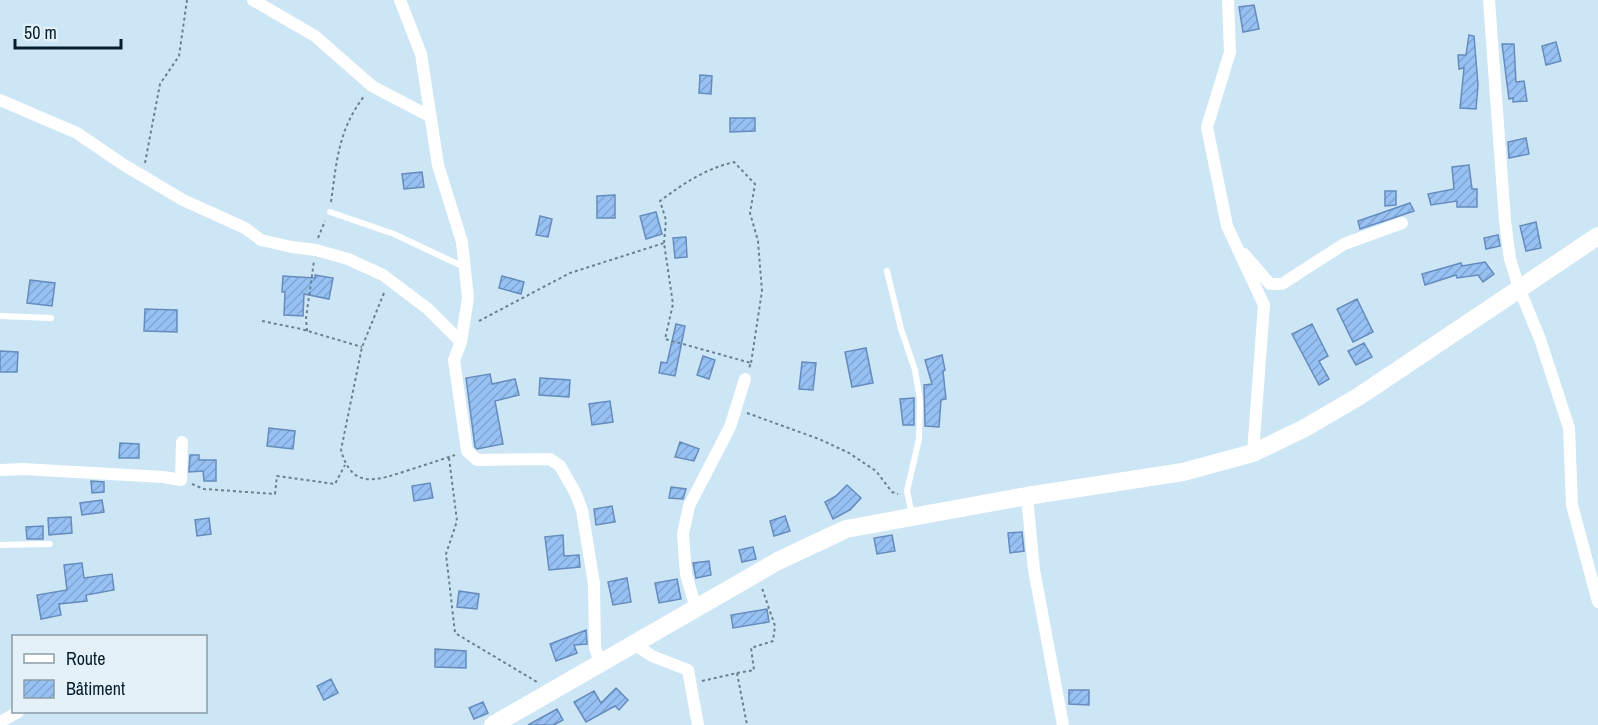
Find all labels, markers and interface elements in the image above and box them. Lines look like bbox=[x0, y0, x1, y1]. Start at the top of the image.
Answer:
scale bar bbox=[15, 12, 122, 50]
text: 50 m bbox=[24, 20, 57, 45]
legend bbox=[12, 635, 207, 713]
text: Route bbox=[66, 646, 105, 671]
text: Bâtiment bbox=[66, 676, 125, 701]

